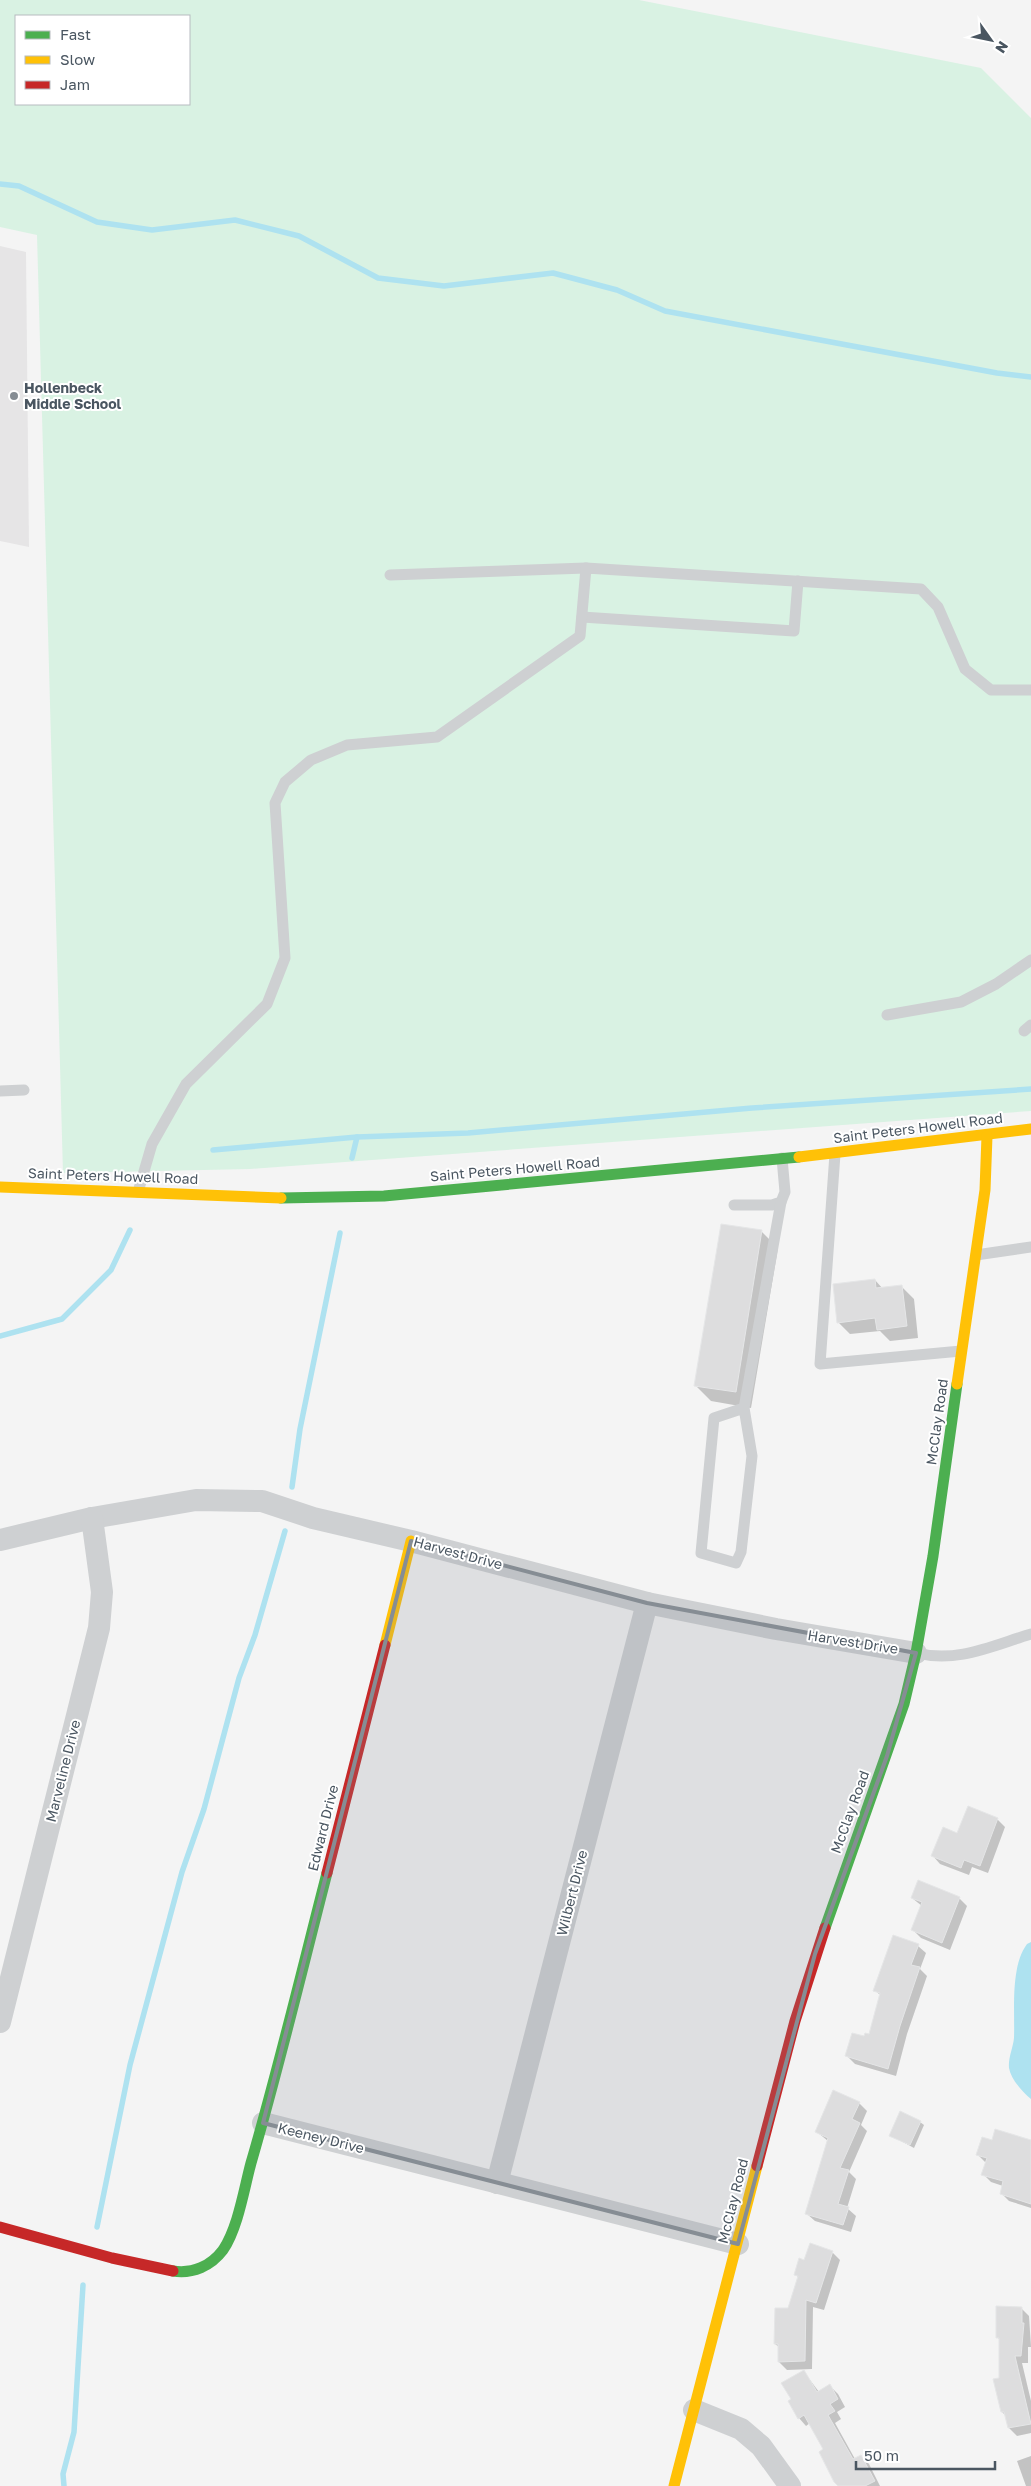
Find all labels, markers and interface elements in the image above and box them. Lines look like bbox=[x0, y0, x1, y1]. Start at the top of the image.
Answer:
legend bbox=[15, 15, 190, 105]
north arrow bbox=[966, 15, 1016, 65]
text: Fast bbox=[60, 25, 91, 43]
text: N bbox=[992, 38, 1012, 56]
text: Slow bbox=[60, 50, 95, 68]
text: Jam bbox=[60, 75, 90, 93]
place label: Hollenbeck Middle School bbox=[24, 379, 122, 412]
marker: Hollenbeck Middle School bbox=[8, 390, 20, 402]
street label: Saint Peters Howell Road bbox=[832, 1109, 1004, 1146]
street label: Saint Peters Howell Road bbox=[429, 1153, 601, 1184]
street label: Saint Peters Howell Road bbox=[28, 1164, 198, 1187]
street label: McClay Road bbox=[922, 1378, 951, 1466]
street label: Harvest Drive bbox=[412, 1532, 504, 1573]
street label: Harvest Drive bbox=[807, 1626, 900, 1657]
street label: Marveline Drive bbox=[42, 1718, 83, 1824]
street label: McClay Road bbox=[827, 1768, 872, 1856]
street label: Edward Drive bbox=[304, 1783, 341, 1873]
street label: Wilbert Drive bbox=[553, 1848, 590, 1938]
street label: Keeney Drive bbox=[276, 2119, 366, 2156]
street label: McClay Road bbox=[714, 2157, 751, 2245]
scale bar bbox=[856, 2438, 995, 2470]
text: 50 m bbox=[864, 2446, 899, 2464]

